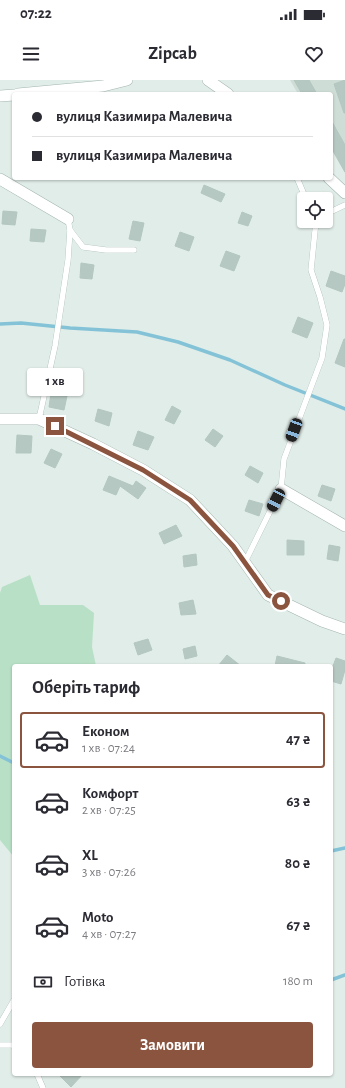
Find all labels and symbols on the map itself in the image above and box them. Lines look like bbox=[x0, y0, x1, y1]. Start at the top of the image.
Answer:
callout: 1 хв bbox=[27, 368, 83, 396]
route end bbox=[46, 417, 64, 435]
car bbox=[284, 417, 304, 443]
car bbox=[265, 487, 287, 513]
route start bbox=[272, 592, 290, 610]

